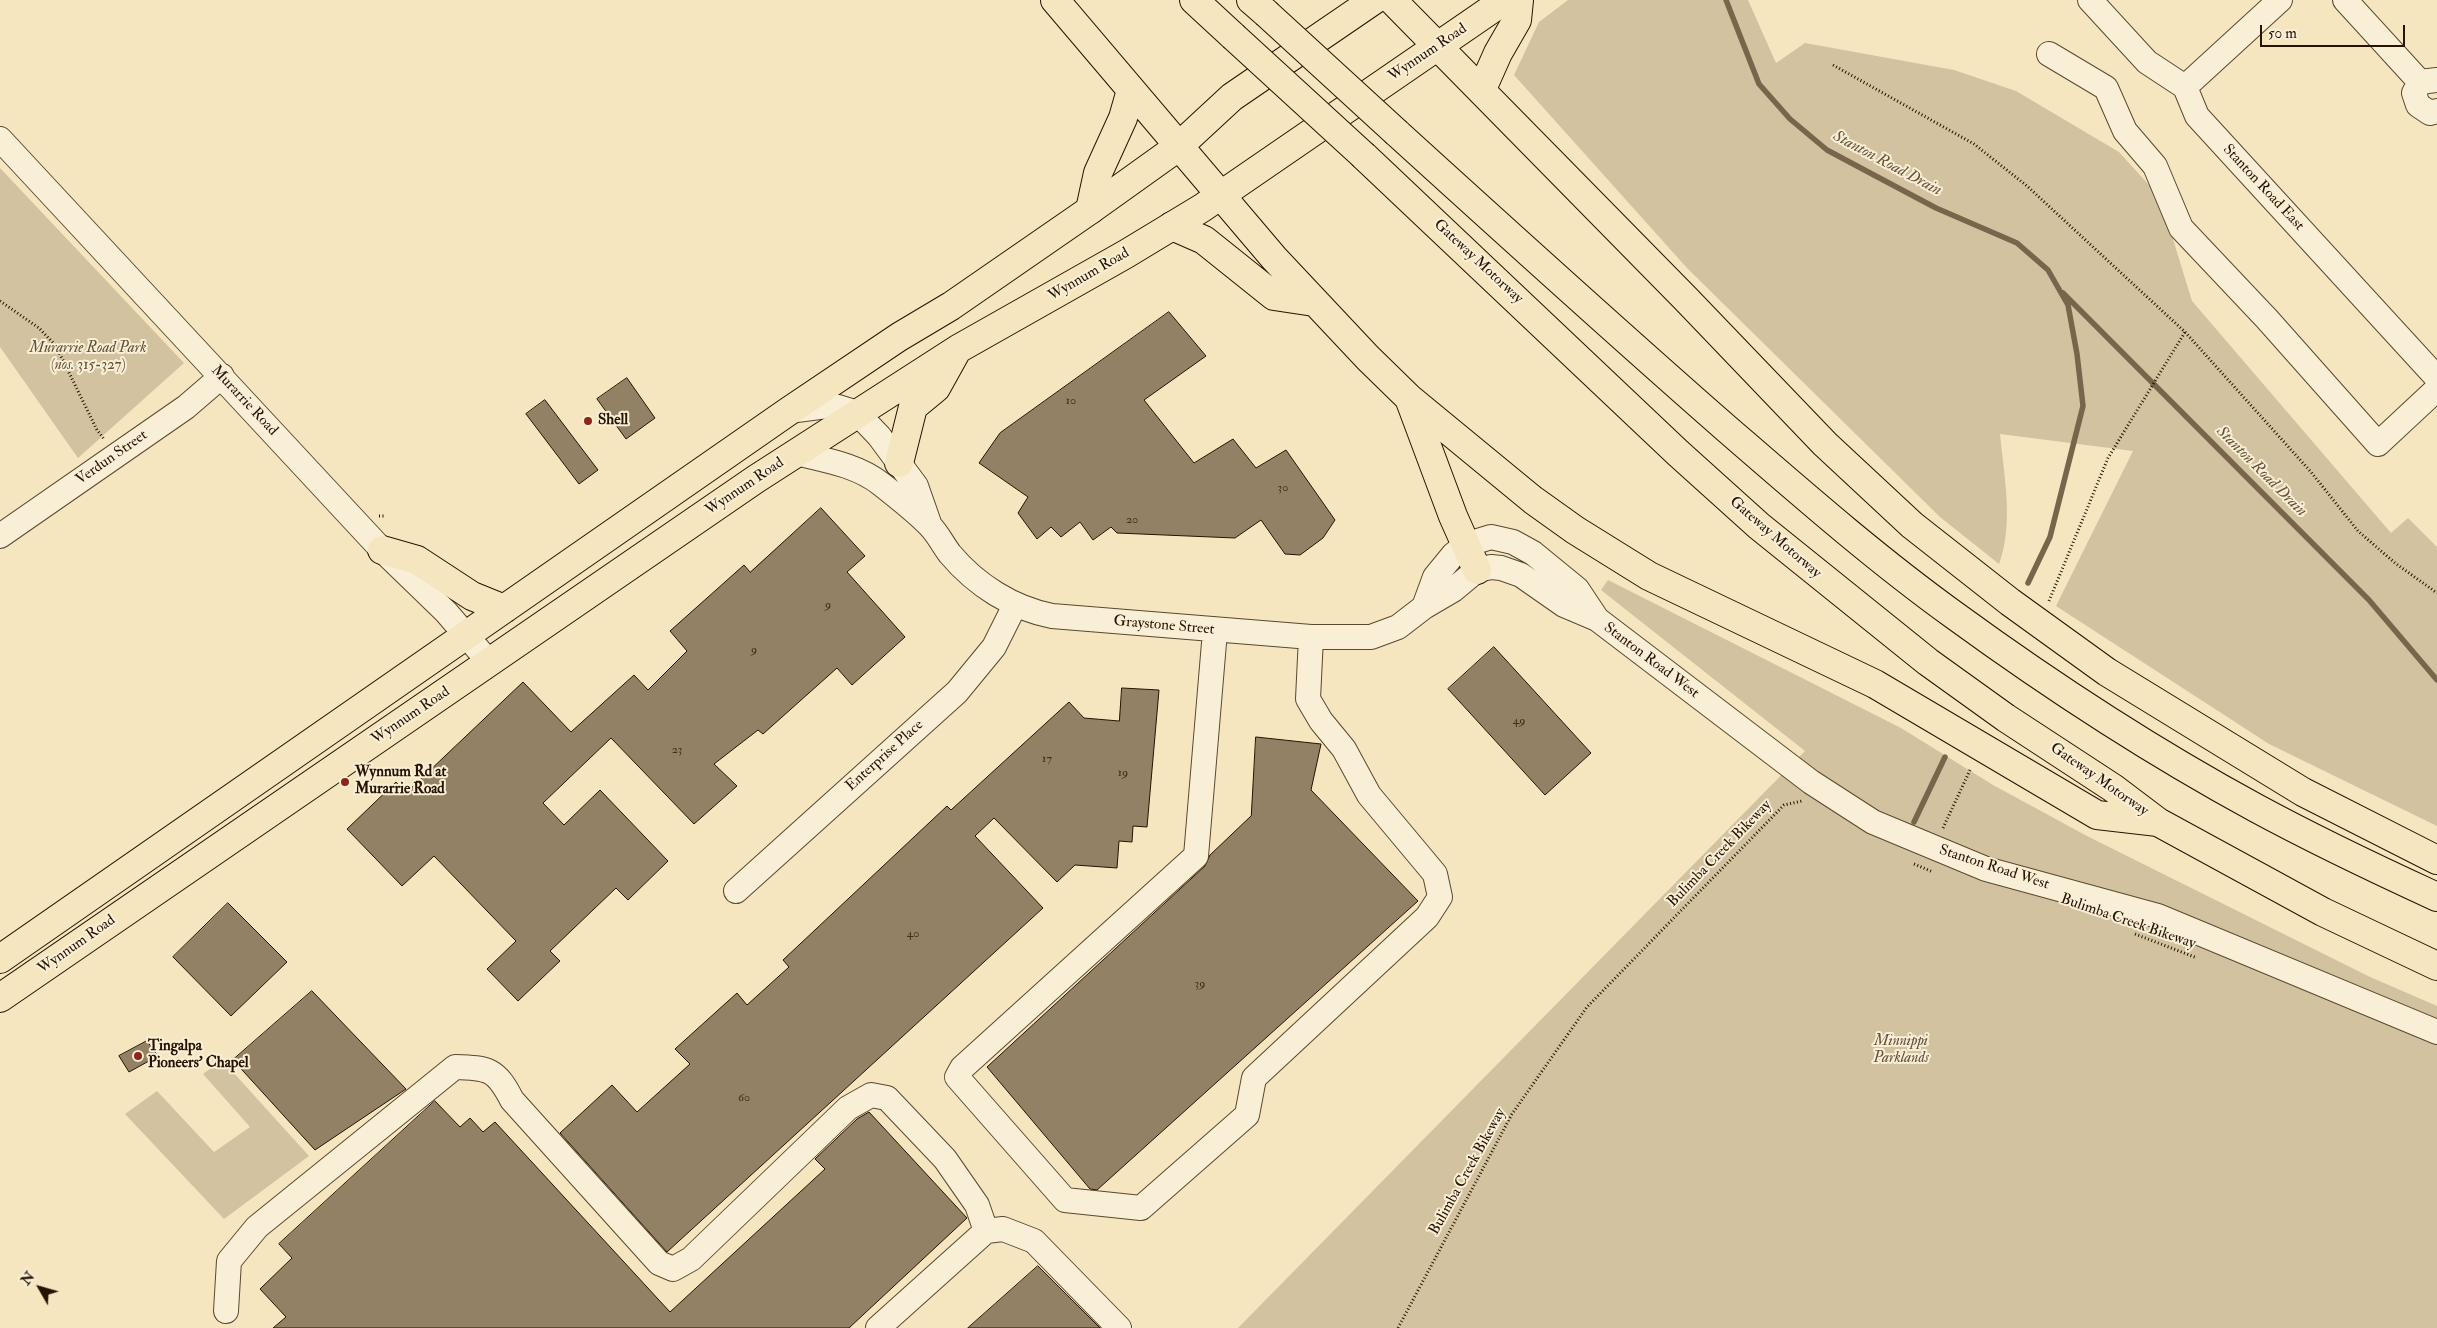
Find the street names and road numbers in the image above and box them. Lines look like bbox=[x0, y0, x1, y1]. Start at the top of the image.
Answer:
street label: Wynnum Road bbox=[1385, 20, 1471, 86]
street label: Stanton Road East bbox=[2218, 141, 2308, 235]
street label: Gateway Motorway bbox=[1430, 216, 1526, 308]
street label: Wynnum Road bbox=[1045, 245, 1133, 305]
street label: Murarrie Road bbox=[207, 362, 281, 440]
street label: Verdun Street bbox=[73, 427, 151, 489]
street label: Wynnum Road bbox=[702, 454, 788, 520]
street label: Gateway Motorway bbox=[1725, 493, 1825, 583]
street label: Graystone Street bbox=[1113, 613, 1215, 639]
street label: Stanton Road West bbox=[1600, 619, 1702, 703]
street label: Wynnum Road bbox=[368, 683, 454, 749]
street label: Enterprise Place bbox=[843, 717, 927, 795]
street label: Gateway Motorway bbox=[2046, 739, 2152, 821]
street label: Bulimba Creek Bikeway bbox=[1664, 797, 1776, 911]
street label: Stanton Road West bbox=[1937, 842, 2051, 894]
street label: Bulimba Creek Bikeway bbox=[2058, 890, 2198, 954]
street label: Wynnum Road bbox=[35, 912, 119, 978]
street label: Bulimba Creek Bikeway bbox=[1426, 1106, 1510, 1238]

